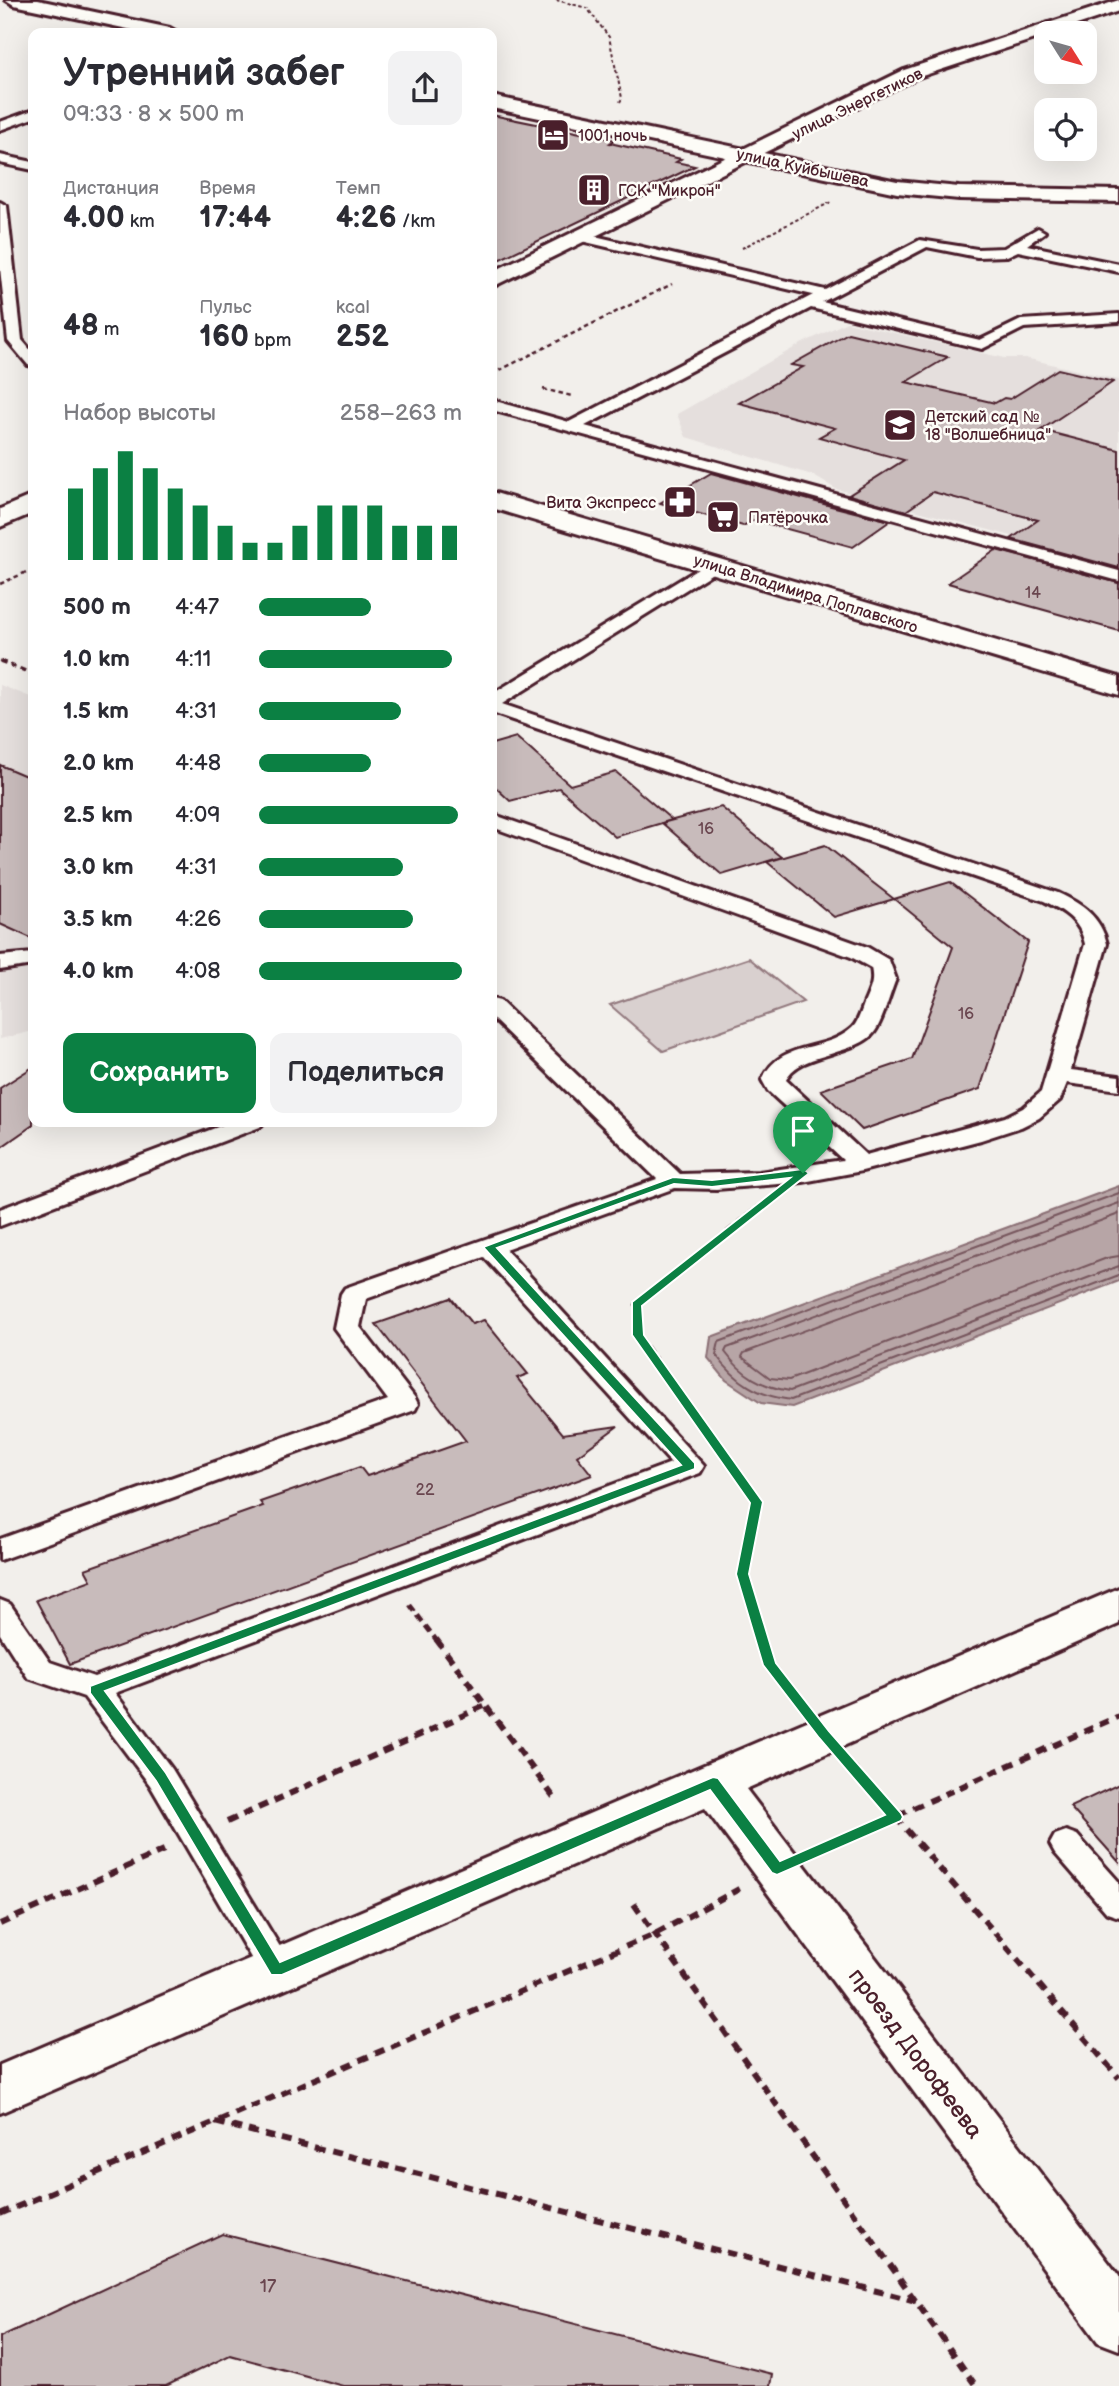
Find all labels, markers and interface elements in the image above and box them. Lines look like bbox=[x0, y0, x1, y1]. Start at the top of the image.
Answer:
north arrow bbox=[1034, 21, 1097, 84]
map controls bbox=[1034, 21, 1097, 161]
text: Утренний забег bbox=[63, 51, 345, 96]
button: share bbox=[388, 51, 462, 125]
street label: улица Энергетиков bbox=[789, 64, 927, 144]
button: locate bbox=[1034, 98, 1097, 161]
text: 09:33 · 8 × 500 m bbox=[63, 100, 244, 128]
hotel icon: 1001 ночь bbox=[534, 116, 572, 154]
place label: 1001 ночь bbox=[578, 127, 647, 146]
street label: улица Куйбышева bbox=[735, 145, 871, 192]
building icon: ГСК "Микрон" bbox=[575, 171, 613, 209]
text: Дистанция bbox=[63, 177, 159, 200]
text: Время bbox=[199, 177, 256, 200]
text: Темп bbox=[336, 177, 381, 200]
place label: ГСК "Микрон" bbox=[618, 182, 721, 201]
text: 4.00 bbox=[63, 200, 125, 236]
text: 17:44 bbox=[199, 200, 271, 236]
text: 4:26 bbox=[336, 200, 397, 236]
text: km bbox=[125, 210, 155, 233]
text: /km bbox=[397, 210, 435, 233]
text: Пульс bbox=[199, 296, 252, 319]
text: kcal bbox=[336, 296, 370, 319]
text: 48 bbox=[63, 308, 99, 344]
text: m bbox=[99, 318, 120, 341]
text: 160 bbox=[199, 319, 249, 355]
text: 252 bbox=[336, 319, 389, 355]
text: bpm bbox=[249, 329, 291, 352]
text: Набор высоты bbox=[63, 399, 216, 427]
text: 258–263 m bbox=[340, 399, 462, 427]
school or university icon: Детский сад № 18 "Волшебница" bbox=[881, 406, 919, 444]
place label: Детский сад № 18 "Волшебница" bbox=[925, 408, 1051, 445]
pharmacy icon: Вита Экспресс bbox=[661, 483, 699, 521]
place label: Вита Экспресс bbox=[546, 494, 656, 513]
supermarket icon: Пятёрочка bbox=[704, 498, 742, 536]
place label: Пятёрочка bbox=[748, 509, 829, 528]
street label: улица Владимира Поплавского bbox=[691, 551, 920, 638]
house number: 14 bbox=[1025, 584, 1041, 603]
text: 500 m bbox=[63, 593, 131, 621]
text: 4:47 bbox=[175, 593, 219, 621]
text: 1.0 km bbox=[63, 645, 130, 673]
text: 4:11 bbox=[175, 645, 211, 673]
text: 1.5 km bbox=[63, 697, 129, 725]
text: 4:31 bbox=[175, 697, 217, 725]
text: 2.0 km bbox=[63, 749, 134, 777]
text: 4:48 bbox=[175, 749, 221, 777]
text: 2.5 km bbox=[63, 801, 133, 829]
text: 4:09 bbox=[175, 801, 221, 829]
house number: 16 bbox=[698, 820, 714, 839]
text: 3.0 km bbox=[63, 853, 134, 881]
text: 4:31 bbox=[175, 853, 217, 881]
text: 3.5 km bbox=[63, 905, 133, 933]
text: 4:26 bbox=[175, 905, 221, 933]
text: 4.0 km bbox=[63, 957, 134, 985]
text: 4:08 bbox=[175, 957, 221, 985]
house number: 16 bbox=[958, 1005, 974, 1024]
button: Сохранить bbox=[63, 1033, 256, 1113]
button: Поделиться bbox=[270, 1033, 462, 1113]
pin bbox=[773, 1101, 833, 1173]
icon: arrive bbox=[784, 1112, 822, 1150]
house number: 22 bbox=[416, 1481, 435, 1500]
street label: проезд Дорофеева bbox=[842, 1963, 989, 2145]
house number: 17 bbox=[260, 2275, 277, 2298]

